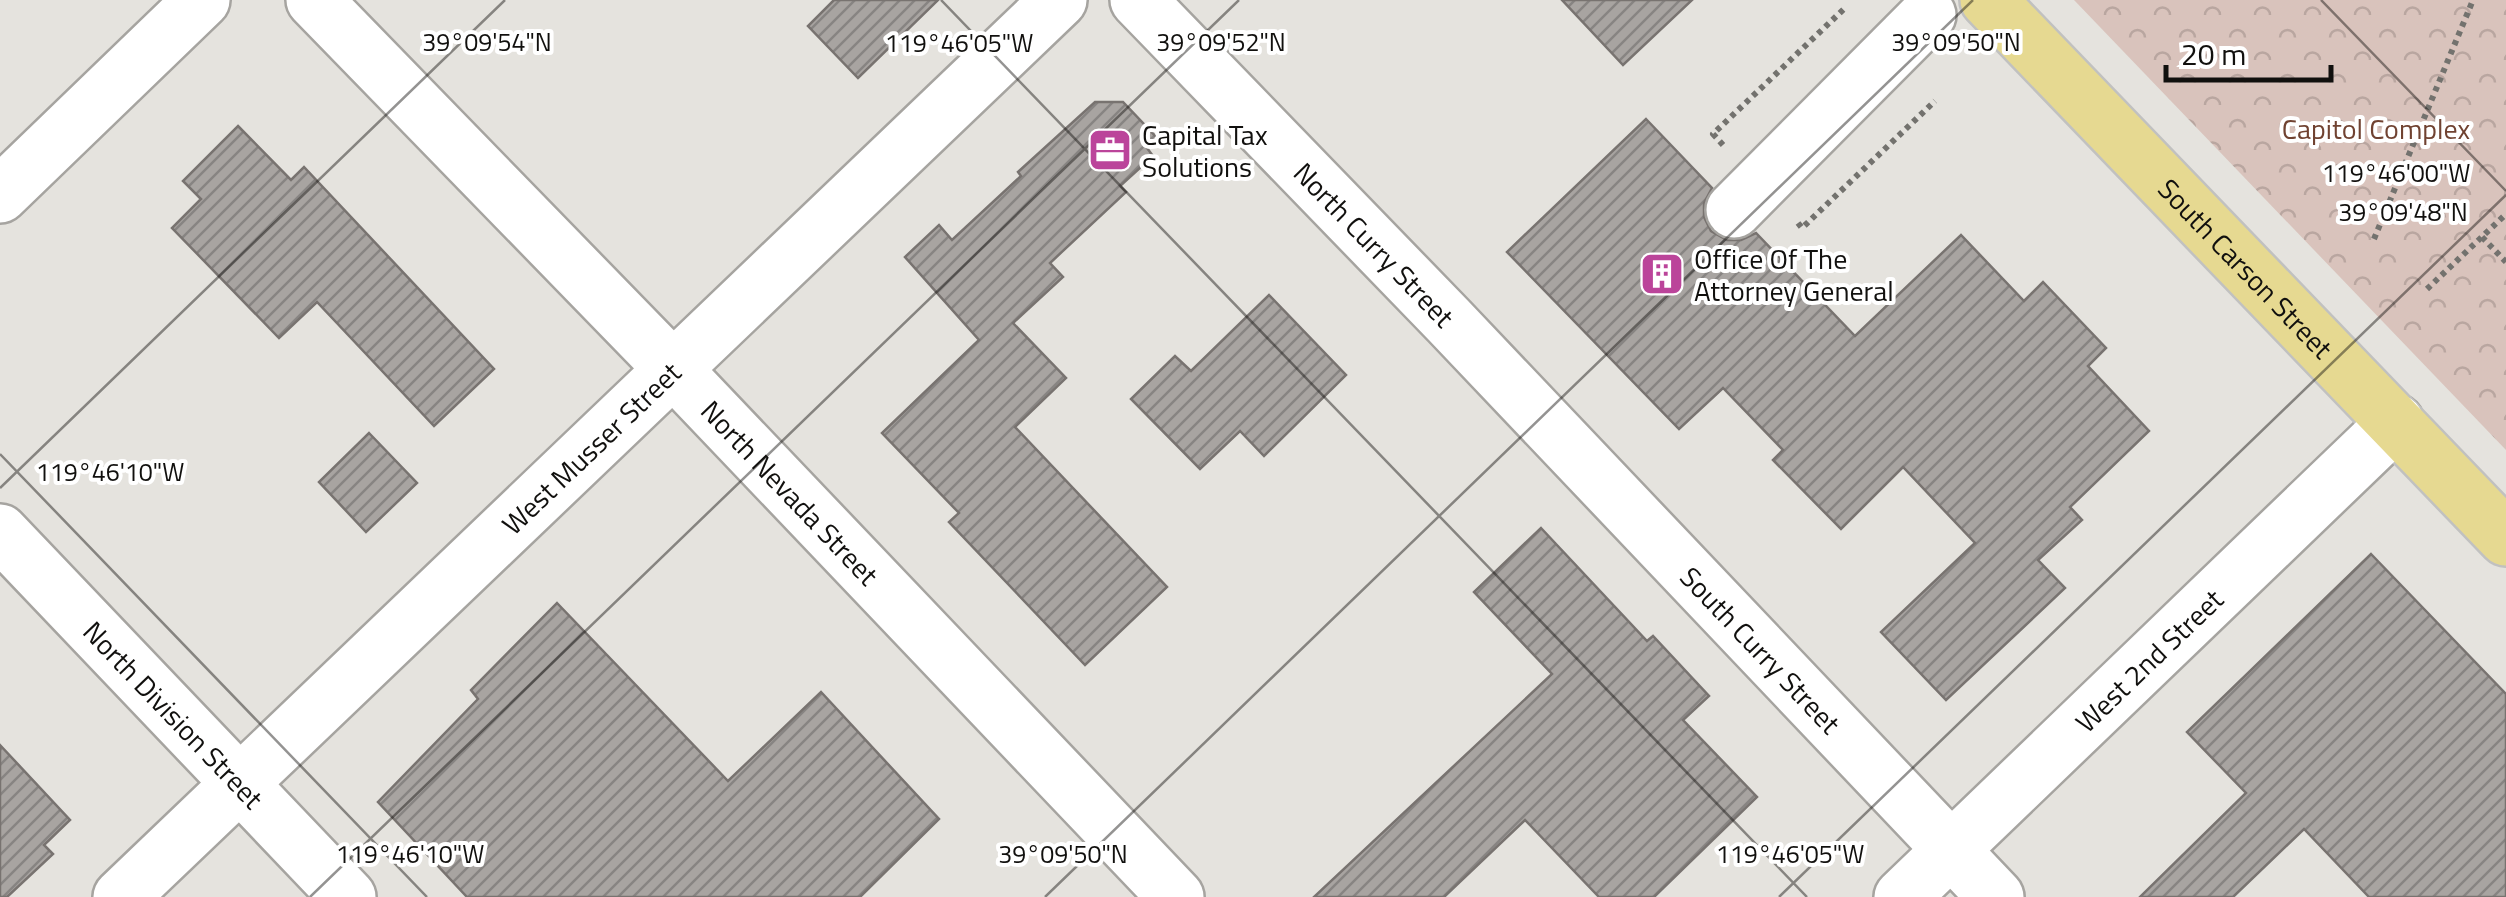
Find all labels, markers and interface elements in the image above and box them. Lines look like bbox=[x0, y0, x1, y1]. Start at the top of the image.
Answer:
scale bar bbox=[2166, 20, 2331, 82]
text: 39°09'54"N bbox=[422, 23, 552, 61]
text: 39°09'52"N bbox=[1156, 23, 1286, 61]
text: 39°09'50"N bbox=[1891, 23, 2021, 61]
text: 119°46'05"W bbox=[885, 24, 1033, 62]
text: 20 m bbox=[2181, 31, 2246, 77]
park label: Capitol Complex bbox=[2282, 107, 2471, 150]
place label: Capital Tax Solutions bbox=[1142, 113, 1268, 188]
office icon: Capital Tax Solutions bbox=[1087, 127, 1133, 173]
street label: North Curry Street bbox=[1284, 152, 1465, 337]
text: 119°46'00"W bbox=[2322, 154, 2470, 192]
street label: South Carson Street bbox=[2149, 168, 2344, 368]
text: 39°09'48"N bbox=[2338, 193, 2468, 231]
place label: Office Of The Attorney General bbox=[1694, 237, 1894, 312]
building icon: Office Of The Attorney General bbox=[1639, 251, 1685, 297]
street label: West Musser Street bbox=[491, 351, 690, 544]
street label: North Nevada Street bbox=[691, 390, 889, 595]
text: 119°46'10"W bbox=[36, 453, 184, 491]
street label: South Curry Street bbox=[1671, 556, 1851, 743]
street label: West 2nd Street bbox=[2065, 578, 2233, 742]
street label: North Division Street bbox=[74, 611, 274, 818]
text: 119°46'10"W bbox=[336, 835, 484, 873]
text: 39°09'50"N bbox=[998, 835, 1128, 873]
text: 119°46'05"W bbox=[1716, 835, 1864, 873]

